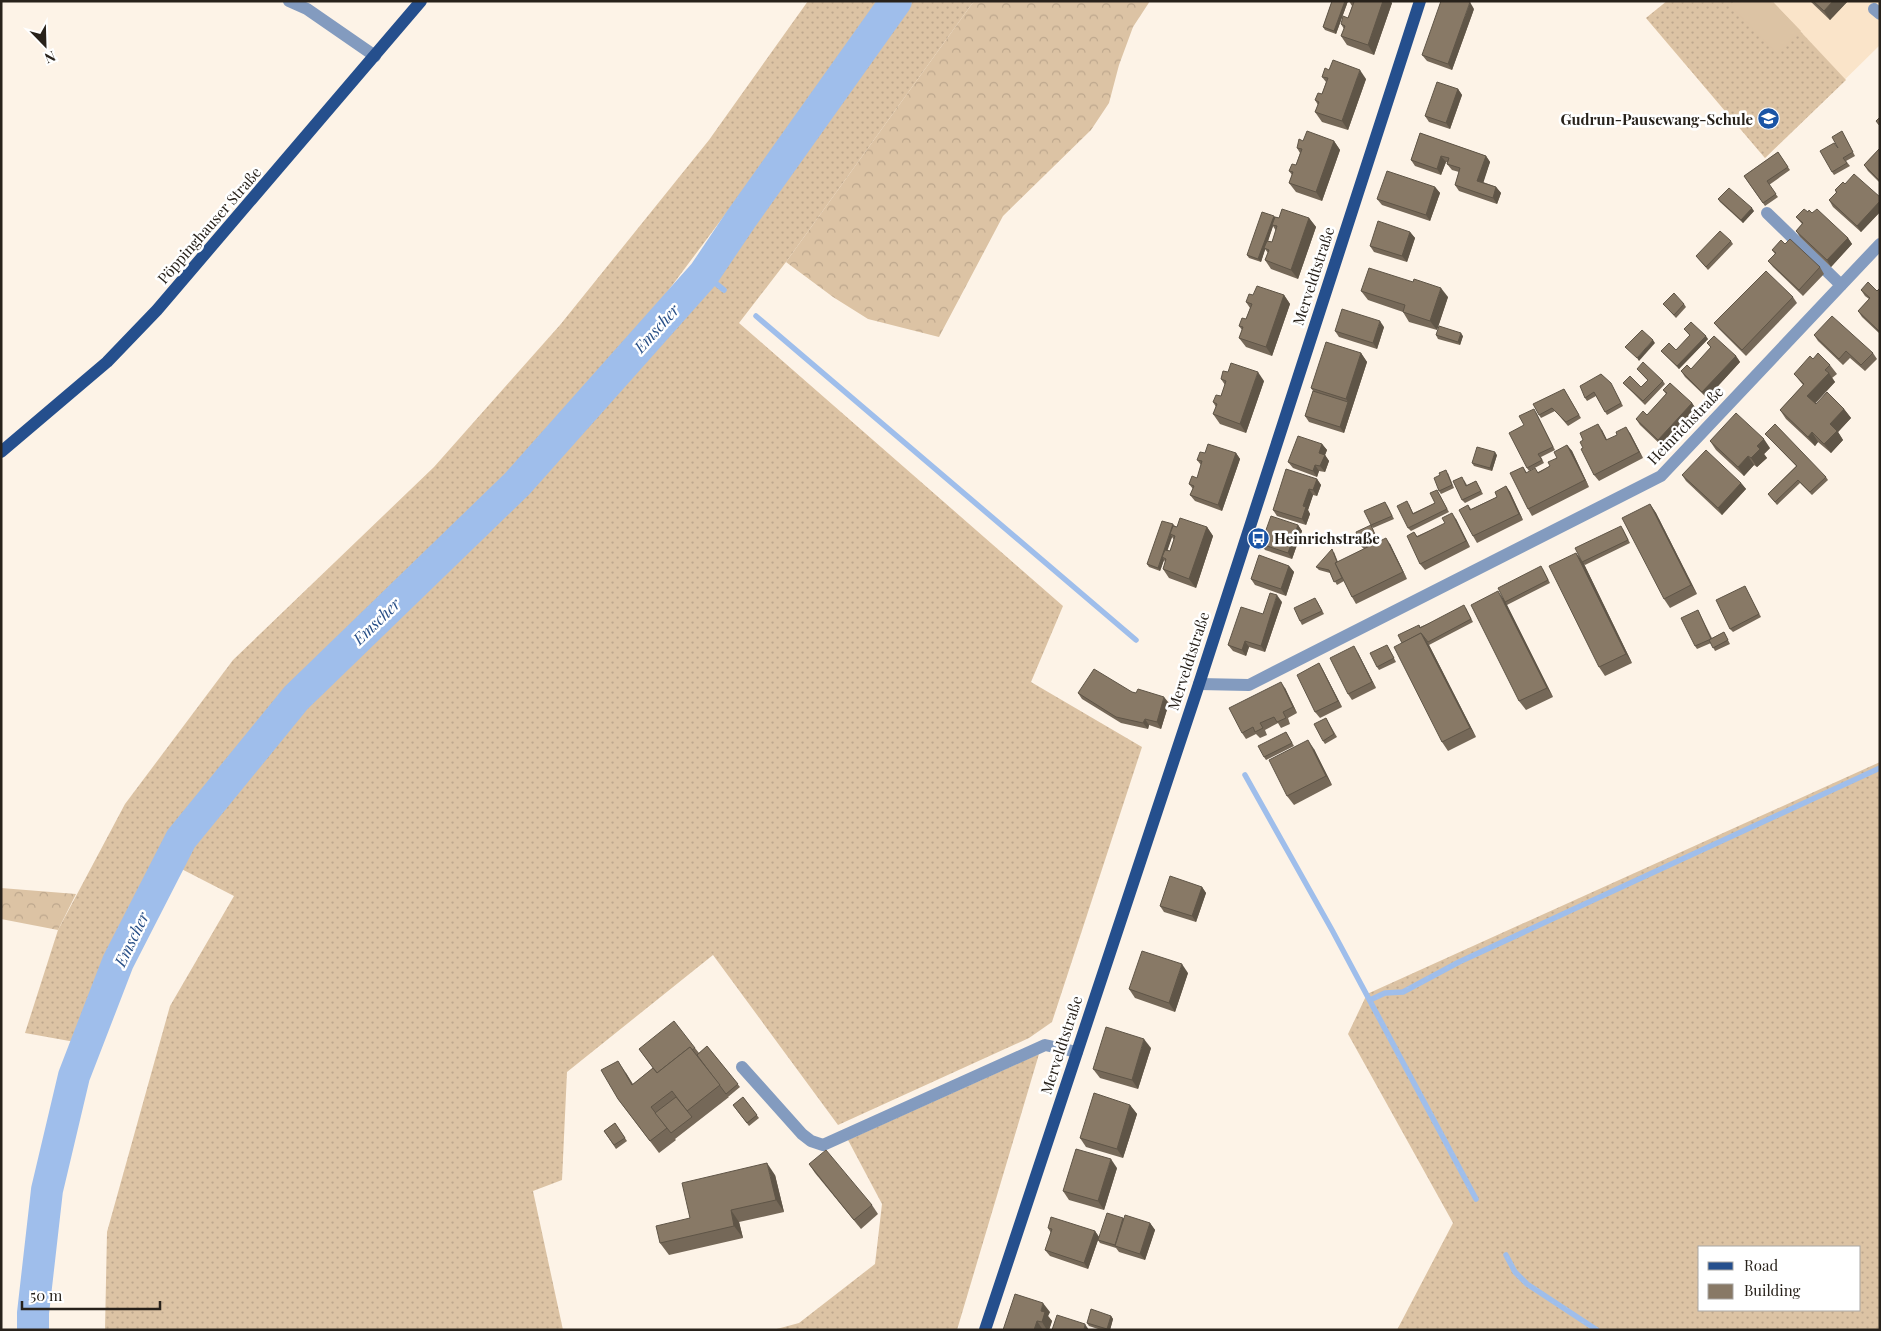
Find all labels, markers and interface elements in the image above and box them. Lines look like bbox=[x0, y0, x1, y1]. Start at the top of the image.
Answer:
north arrow bbox=[20, 20, 70, 70]
text: N bbox=[42, 47, 59, 68]
school or university icon: Gudrun-Pausewang-Schule bbox=[1757, 107, 1781, 131]
place label: Gudrun-Pausewang-Schule bbox=[1560, 109, 1753, 129]
street label: Pöppinghauser Straße bbox=[153, 162, 265, 288]
street label: Merveldtstraße bbox=[1288, 224, 1338, 328]
water label: Emscher bbox=[628, 299, 684, 357]
street label: Heinrichstraße bbox=[1642, 381, 1728, 469]
bus stop icon: Heinrichstraße bbox=[1246, 526, 1270, 550]
place label: Heinrichstraße bbox=[1274, 528, 1380, 548]
water label: Emscher bbox=[347, 592, 405, 649]
street label: Merveldtstraße bbox=[1163, 609, 1213, 713]
water label: Emscher bbox=[108, 907, 154, 971]
street label: Merveldtstraße bbox=[1036, 993, 1086, 1097]
legend bbox=[1698, 1246, 1861, 1311]
text: Road bbox=[1744, 1255, 1778, 1275]
scale bar bbox=[22, 1278, 160, 1310]
text: Building bbox=[1744, 1280, 1801, 1300]
text: 50 m bbox=[30, 1285, 63, 1305]

